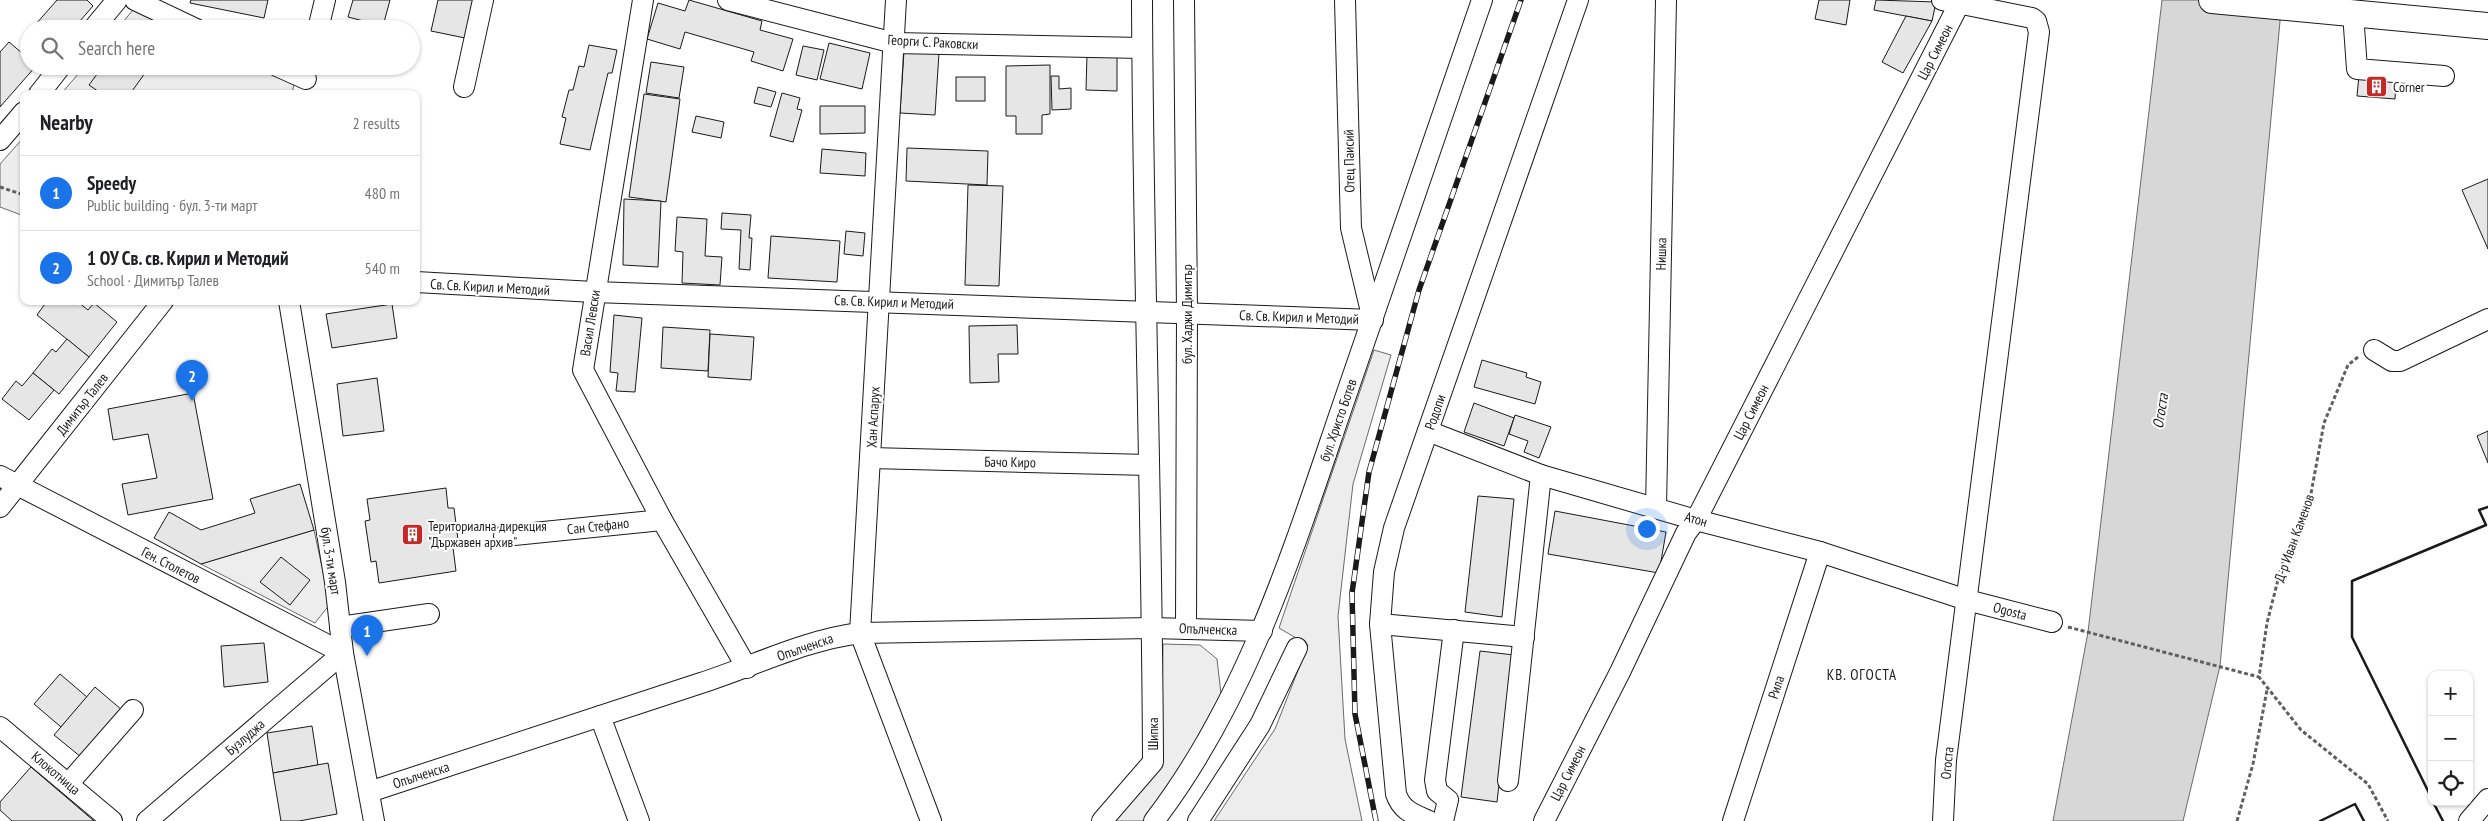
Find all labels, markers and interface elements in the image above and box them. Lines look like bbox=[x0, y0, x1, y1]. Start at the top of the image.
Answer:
search box bbox=[20, 20, 420, 75]
street label: Цар Симеон bbox=[1913, 21, 1957, 83]
street label: Георги С. Раковски bbox=[887, 31, 979, 53]
icon: search bbox=[38, 34, 66, 62]
text: Search here bbox=[78, 36, 155, 60]
building icon: Corner bbox=[2365, 75, 2389, 99]
place label: Corner bbox=[2393, 78, 2425, 96]
text: Nearby bbox=[40, 109, 93, 136]
text: 2 results bbox=[353, 113, 400, 133]
street label: Отец Паисий bbox=[1339, 129, 1359, 193]
text: Speedy bbox=[87, 171, 136, 195]
text: 1 bbox=[52, 183, 60, 203]
text: 480 m bbox=[365, 183, 400, 203]
text: Public building · бул. 3-ти март bbox=[87, 195, 257, 215]
street label: Нишка bbox=[1652, 237, 1670, 271]
text: 1 ОУ Св. св. Кирил и Методий bbox=[87, 246, 288, 270]
text: 2 bbox=[52, 258, 60, 278]
text: 540 m bbox=[365, 258, 400, 278]
street label: бул. Хаджи Димитър bbox=[1178, 264, 1196, 364]
text: School · Димитър Талев bbox=[87, 270, 219, 290]
street label: Св. Св. Кирил и Методий bbox=[430, 275, 550, 299]
street label: Васил Левски bbox=[576, 289, 604, 357]
street label: Св. Св. Кирил и Методий bbox=[834, 291, 954, 313]
street label: Св. Св. Кирил и Методий bbox=[1239, 306, 1359, 328]
pin: 2 bbox=[176, 360, 208, 401]
street label: Димитър Талев bbox=[52, 369, 112, 439]
street label: бул. Христо Ботев bbox=[1315, 376, 1361, 464]
street label: Цар Симеон bbox=[1729, 381, 1773, 443]
street label: Хан Аспарух bbox=[862, 386, 884, 448]
water label: Огоста bbox=[2148, 391, 2172, 430]
street label: Родопи bbox=[1421, 392, 1449, 432]
street label: Бачо Киро bbox=[984, 453, 1036, 471]
street label: Д-р Иван Каменов bbox=[2270, 491, 2318, 584]
street label: Атон bbox=[1683, 507, 1709, 531]
street label: Сан Стефано bbox=[566, 514, 630, 538]
your location bbox=[1634, 516, 1660, 542]
place label: Териториална дирекция "Държавен архив" bbox=[428, 517, 547, 551]
building icon: Териториална дирекция "Държавен архив" bbox=[400, 522, 424, 546]
street label: бул. 3-ти март bbox=[317, 526, 345, 597]
street label: Ген. Столетов bbox=[139, 543, 204, 588]
street label: Ogosta bbox=[1991, 598, 2029, 624]
pin: 1 bbox=[351, 615, 383, 656]
street label: Опълченска bbox=[1179, 619, 1237, 639]
street label: Опълченска bbox=[774, 629, 836, 665]
district label: КВ. ОГОСТА bbox=[1827, 665, 1897, 684]
map controls bbox=[2428, 671, 2473, 806]
button: + bbox=[2428, 671, 2473, 716]
street label: Рила bbox=[1764, 673, 1788, 701]
street label: Бузлуджа bbox=[222, 715, 268, 759]
button: − bbox=[2428, 716, 2473, 761]
street label: Шипка bbox=[1144, 718, 1162, 750]
street label: Цар Симеон bbox=[1546, 742, 1590, 804]
street label: Огоста bbox=[1937, 746, 1957, 780]
street label: Клокотница bbox=[28, 747, 84, 799]
street label: Опълченска bbox=[390, 757, 452, 793]
button: locate bbox=[2428, 761, 2473, 806]

